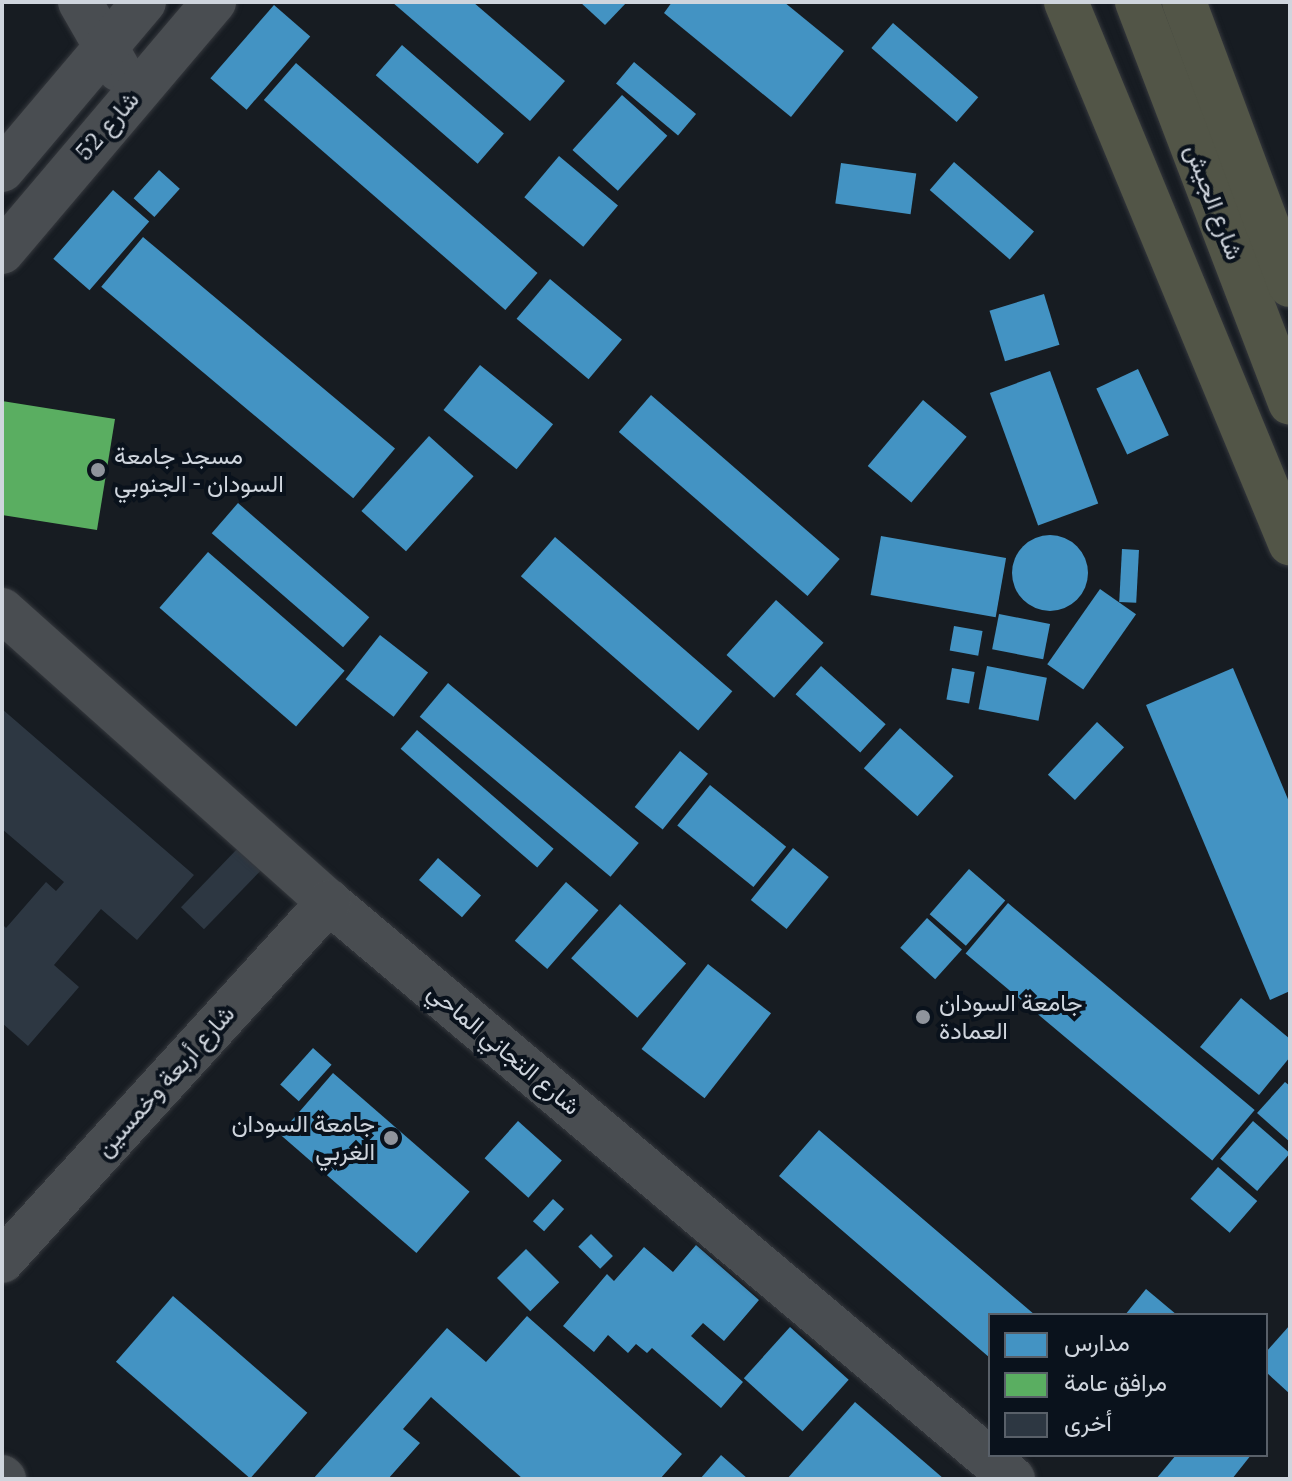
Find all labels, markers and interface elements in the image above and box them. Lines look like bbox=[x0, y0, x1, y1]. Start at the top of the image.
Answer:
street label: شارع 52 bbox=[69, 85, 145, 167]
street label: شارع الجيش bbox=[1179, 140, 1249, 264]
place label: مسجد جامعة السودان - الجنوبي bbox=[114, 442, 284, 498]
marker: مسجد جامعة السودان - الجنوبي bbox=[89, 461, 107, 479]
street label: شارع التجاني الماحي bbox=[422, 977, 586, 1121]
place label: جامعة السودان العمادة bbox=[939, 989, 1083, 1045]
street label: شارع أربعة وخمسين bbox=[90, 999, 240, 1163]
marker: جامعة السودان العمادة bbox=[914, 1008, 932, 1026]
place label: جامعة السودان الغربي bbox=[231, 1110, 375, 1166]
marker: جامعة السودان الغربي bbox=[382, 1129, 400, 1147]
legend bbox=[988, 1313, 1268, 1457]
text: مدارس bbox=[1064, 1326, 1130, 1358]
text: مرافق عامة bbox=[1064, 1366, 1167, 1398]
text: أخرى bbox=[1064, 1406, 1112, 1438]

